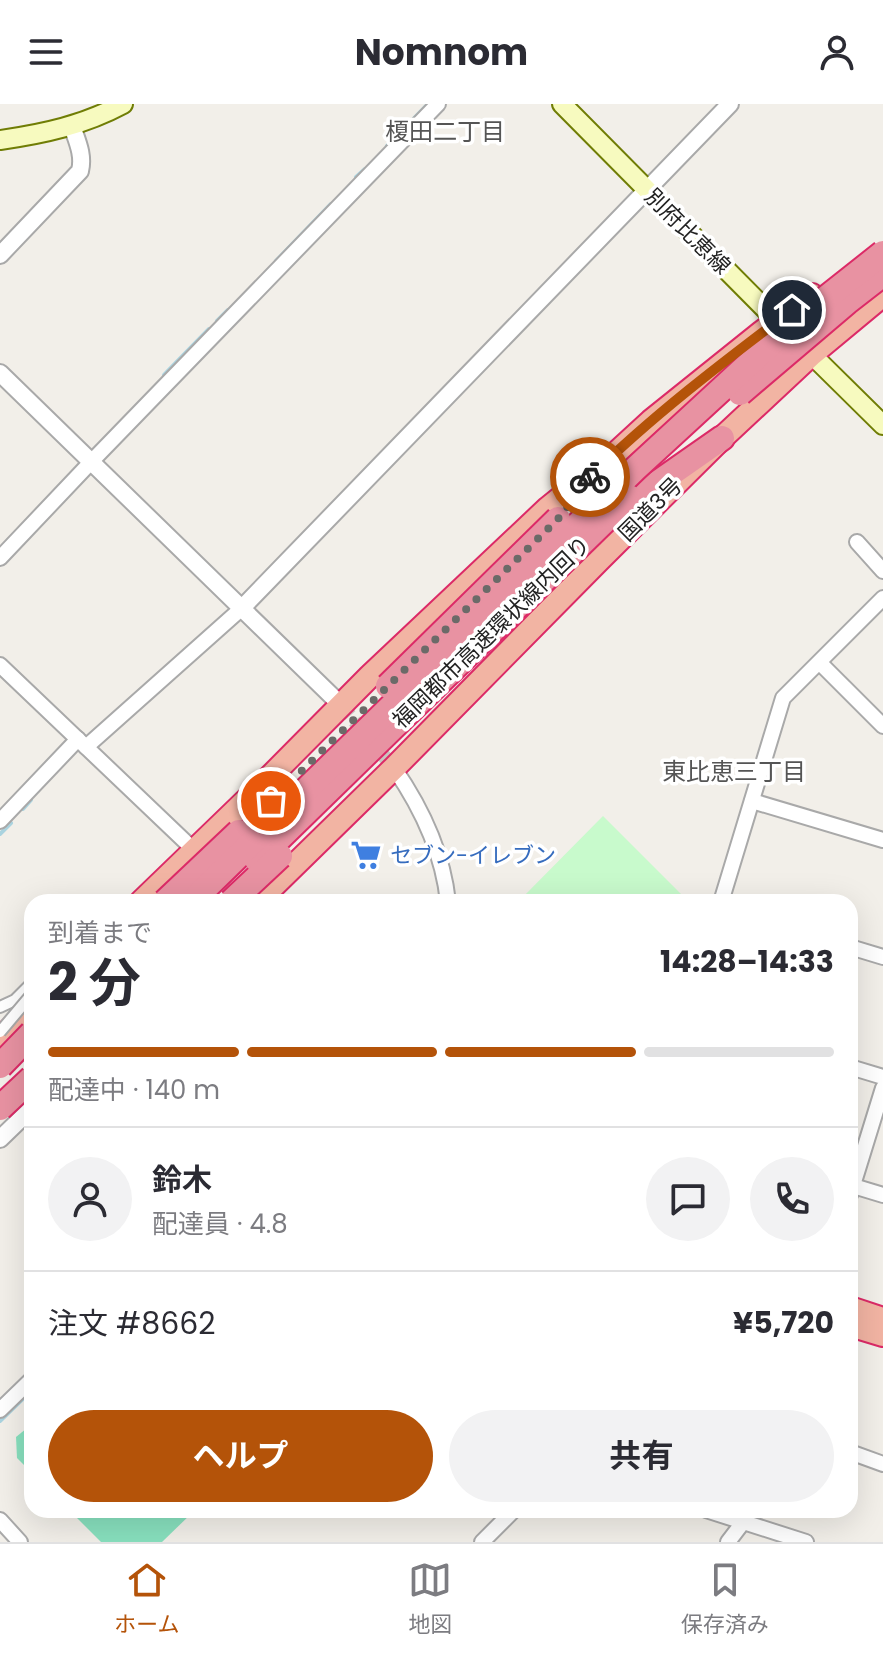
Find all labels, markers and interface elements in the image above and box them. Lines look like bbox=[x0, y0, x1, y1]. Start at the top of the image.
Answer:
text: Nomnom bbox=[355, 27, 528, 78]
icon: menu bbox=[24, 30, 68, 74]
icon: person bbox=[815, 30, 859, 74]
district label: 榎田二丁目 bbox=[385, 115, 505, 148]
street label: 別府比恵線 bbox=[638, 181, 738, 281]
pin bbox=[758, 276, 826, 344]
icon: home bbox=[770, 288, 814, 332]
courier bbox=[550, 437, 630, 517]
icon: bike bbox=[568, 455, 612, 499]
street label: 国道3号 bbox=[611, 470, 689, 548]
street label: 福岡都市高速環状線内回り bbox=[386, 530, 597, 735]
district label: 東比恵三丁目 bbox=[662, 755, 806, 788]
pin bbox=[237, 767, 305, 835]
icon: bag bbox=[249, 779, 293, 823]
supermarket icon: セブン-イレブン bbox=[349, 838, 383, 872]
place label: セブン-イレブン bbox=[390, 840, 556, 871]
text: 到着まで bbox=[48, 915, 152, 951]
text: 14:28–14:33 bbox=[660, 940, 834, 983]
text: 2 分 bbox=[48, 946, 141, 1019]
text: 配達中 · 140 m bbox=[48, 1072, 220, 1108]
button: person bbox=[48, 1157, 132, 1241]
button: chat bbox=[646, 1157, 730, 1241]
button: phone bbox=[750, 1157, 834, 1241]
text: 鈴木 bbox=[152, 1158, 212, 1201]
text: 配達員 · 4.8 bbox=[152, 1206, 288, 1242]
text: ¥5,720 bbox=[733, 1301, 834, 1344]
text: 注文 #8662 bbox=[48, 1302, 216, 1345]
button: ヘルプ bbox=[48, 1410, 433, 1502]
button: 共有 bbox=[449, 1410, 834, 1502]
tab: ホーム bbox=[114, 1558, 180, 1641]
tab: 地図 bbox=[408, 1558, 452, 1641]
tab: 保存済み bbox=[681, 1558, 769, 1641]

